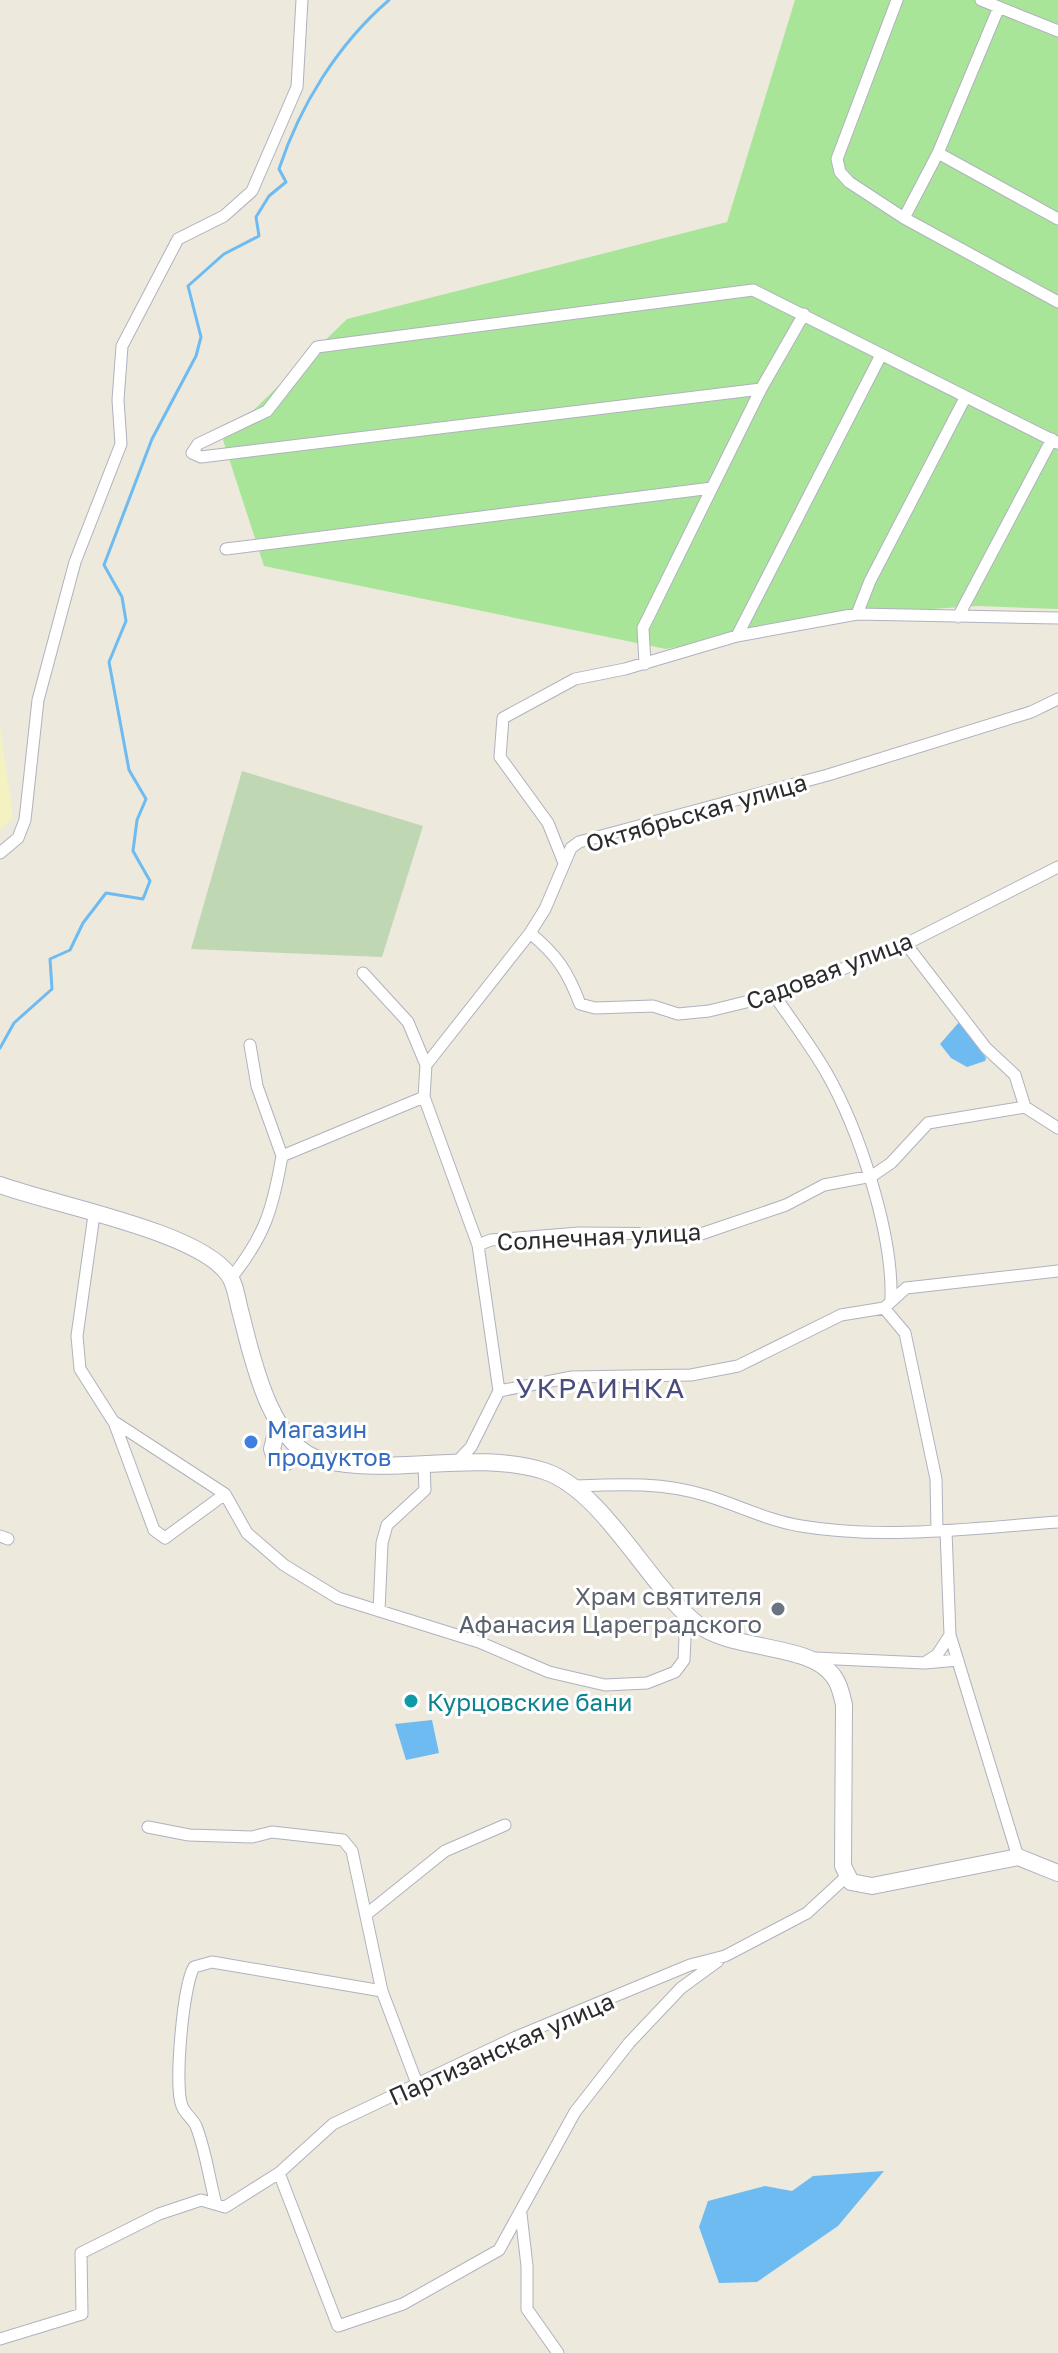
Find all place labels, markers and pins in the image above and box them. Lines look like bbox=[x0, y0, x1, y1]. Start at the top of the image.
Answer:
place label: Магазин продуктов bbox=[267, 1414, 391, 1471]
marker: Магазин продуктов bbox=[242, 1433, 260, 1451]
place label: Храм святителя Афанасия Цареградского bbox=[459, 1581, 762, 1638]
marker: Храм святителя Афанасия Цареградского bbox=[769, 1600, 787, 1618]
place label: Курцовские бани bbox=[427, 1687, 632, 1716]
marker: Курцовские бани bbox=[402, 1692, 420, 1710]

